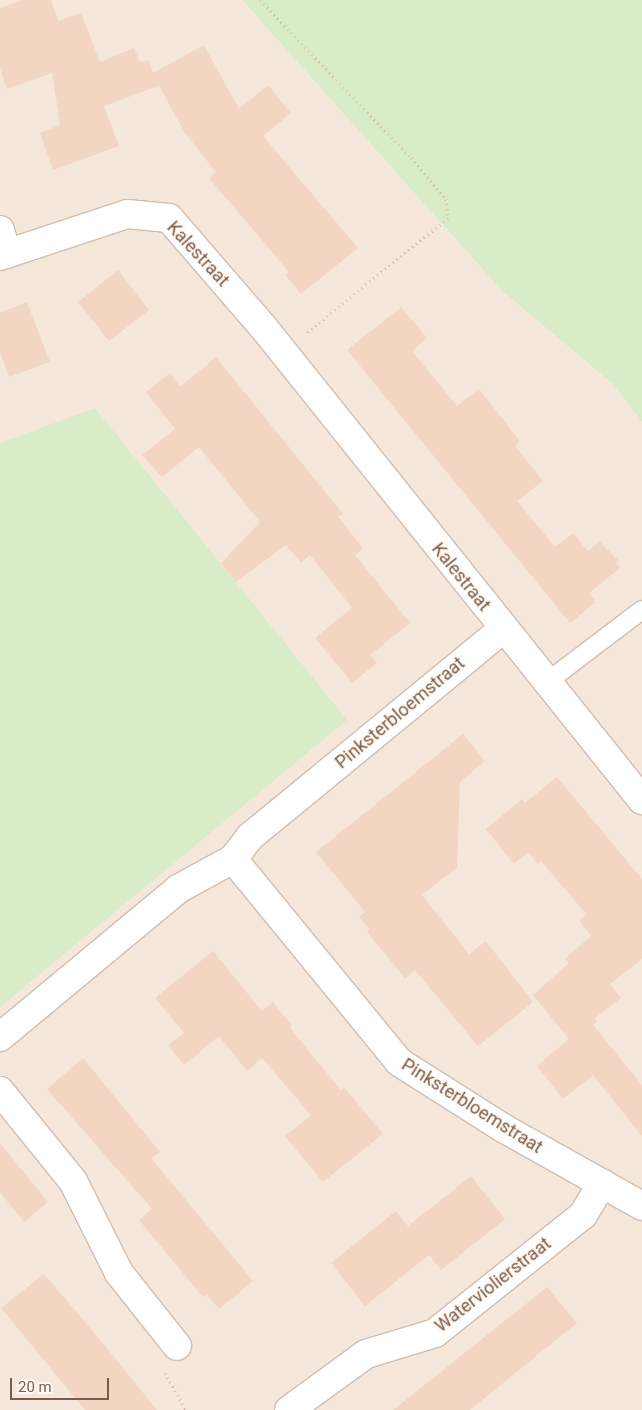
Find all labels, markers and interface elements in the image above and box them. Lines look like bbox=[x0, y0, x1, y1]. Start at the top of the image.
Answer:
street label: Kalestraat bbox=[162, 217, 234, 291]
street label: Kalestraat bbox=[427, 539, 495, 615]
street label: Pinksterbloemstraat bbox=[331, 653, 469, 773]
street label: Pinksterbloemstraat bbox=[398, 1054, 546, 1158]
street label: Waterviolierstraat bbox=[431, 1233, 555, 1337]
scale bar bbox=[12, 1368, 111, 1400]
text: 20 m bbox=[18, 1378, 52, 1396]

